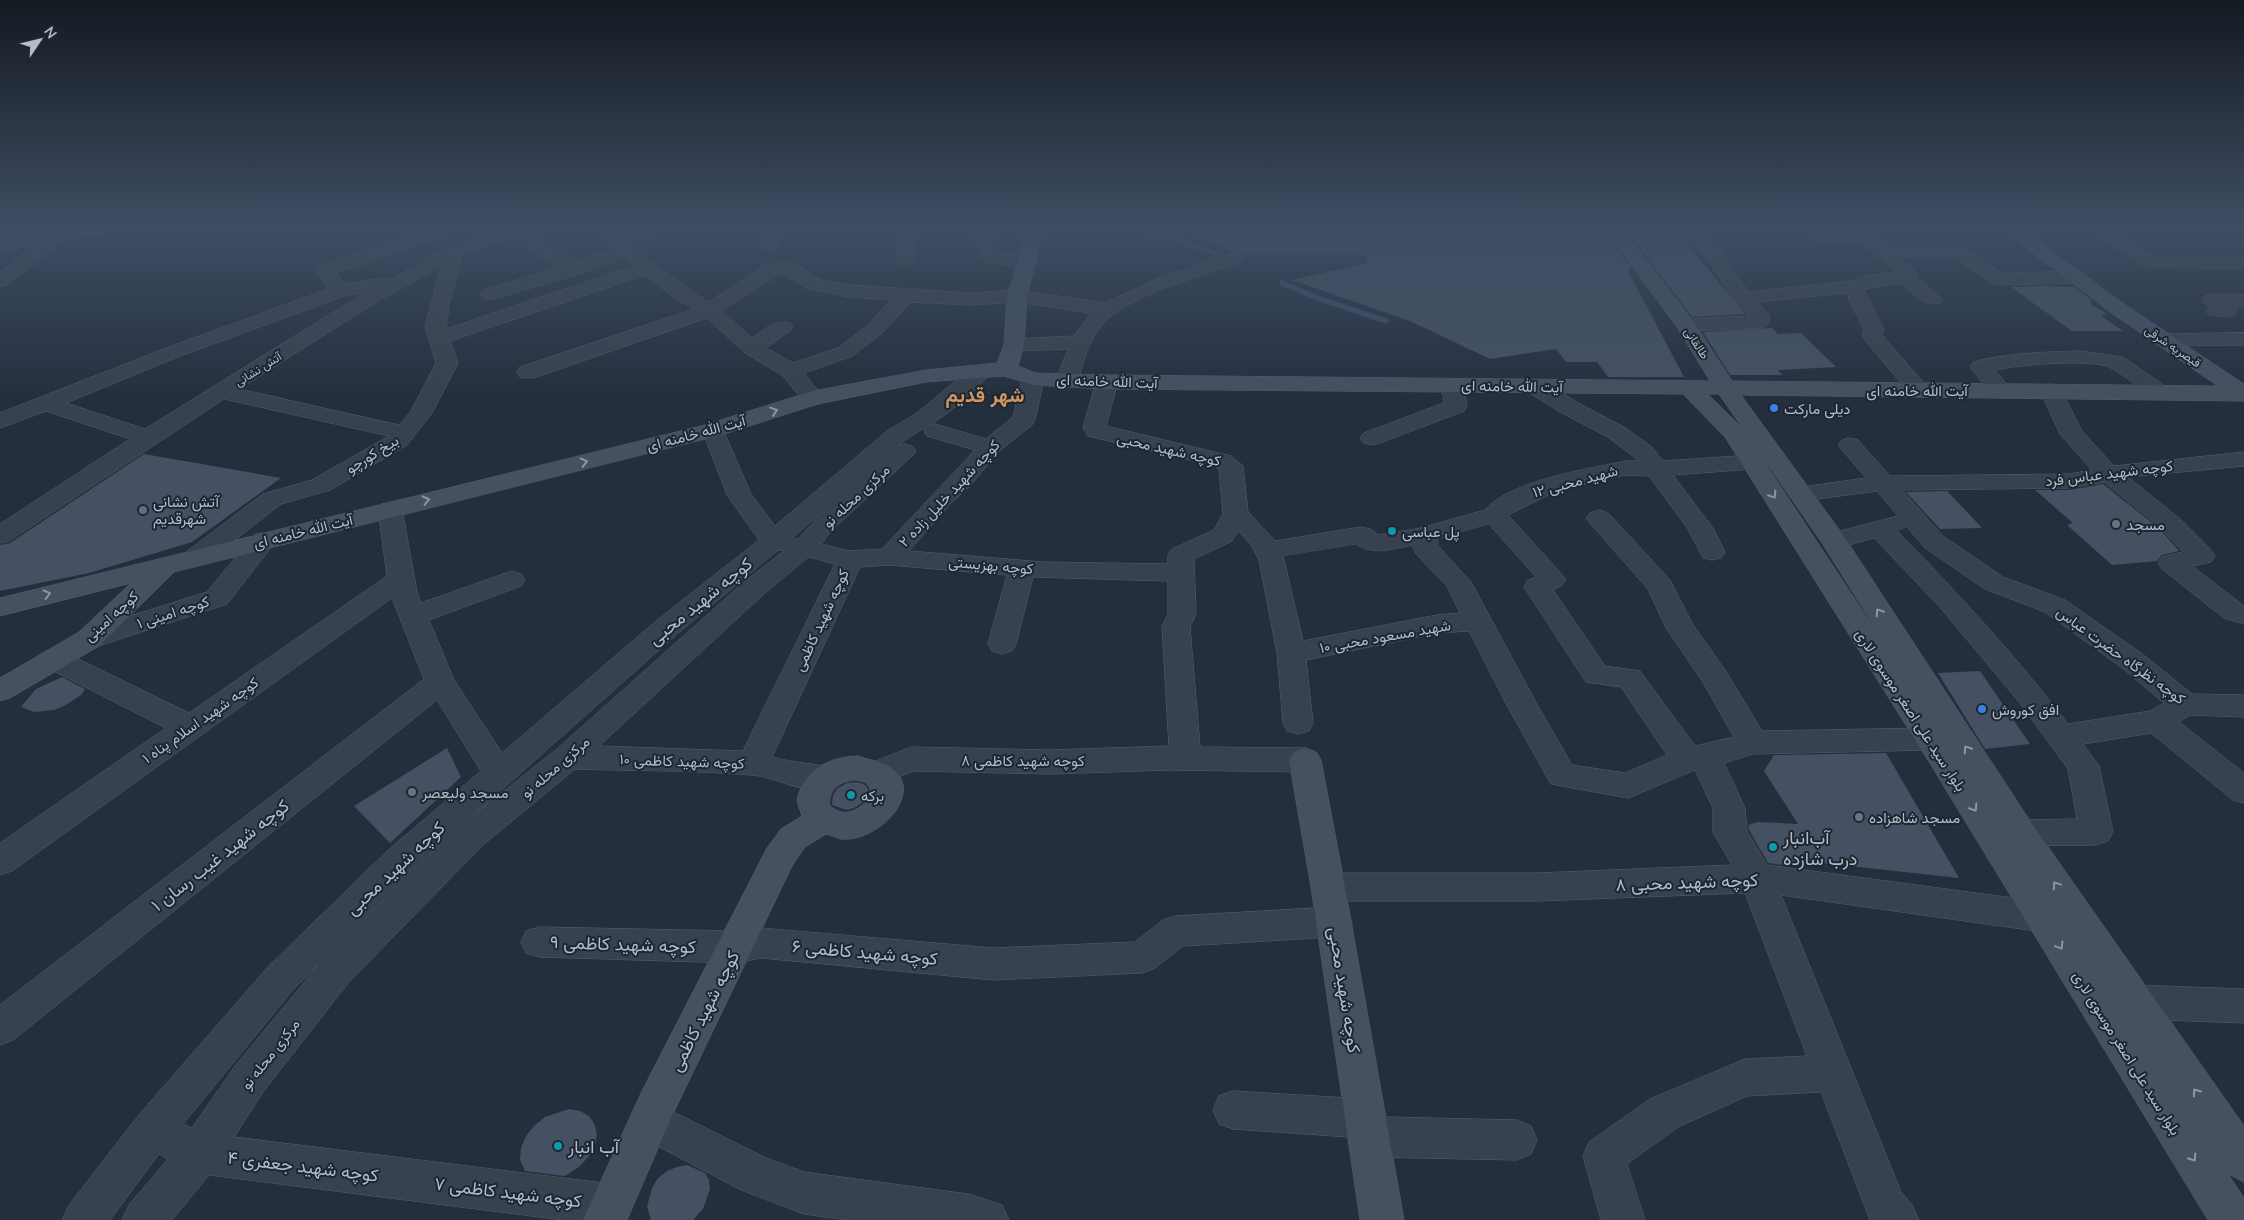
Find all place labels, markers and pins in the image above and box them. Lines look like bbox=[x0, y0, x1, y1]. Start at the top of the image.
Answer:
place label: دیلی مارکت bbox=[1784, 399, 1851, 419]
marker: دیلی مارکت bbox=[1768, 402, 1780, 414]
place label: آتش نشانی شهرقدیم bbox=[153, 492, 220, 529]
marker: آتش نشانی شهرقدیم bbox=[137, 504, 149, 516]
place label: مسجد bbox=[2126, 515, 2165, 534]
marker: مسجد bbox=[2110, 518, 2122, 530]
place label: پل عباسی bbox=[1402, 522, 1460, 542]
marker: پل عباسی bbox=[1386, 525, 1398, 537]
place label: افق کوروش bbox=[1992, 700, 2059, 720]
marker: افق کوروش bbox=[1976, 703, 1988, 715]
place label: مسجد ولیعصر bbox=[421, 783, 508, 802]
marker: مسجد ولیعصر bbox=[406, 786, 418, 798]
place label: برکه bbox=[861, 786, 884, 805]
marker: برکه bbox=[845, 789, 857, 801]
place label: مسجد شاهزاده bbox=[1869, 808, 1960, 827]
marker: مسجد شاهزاده bbox=[1853, 811, 1865, 823]
place label: آب‌انبار درب شازده bbox=[1782, 826, 1857, 870]
marker: آب‌انبار درب شازده bbox=[1767, 841, 1779, 853]
place label: آب انبار bbox=[567, 1135, 621, 1158]
marker: آب انبار bbox=[552, 1140, 564, 1152]

